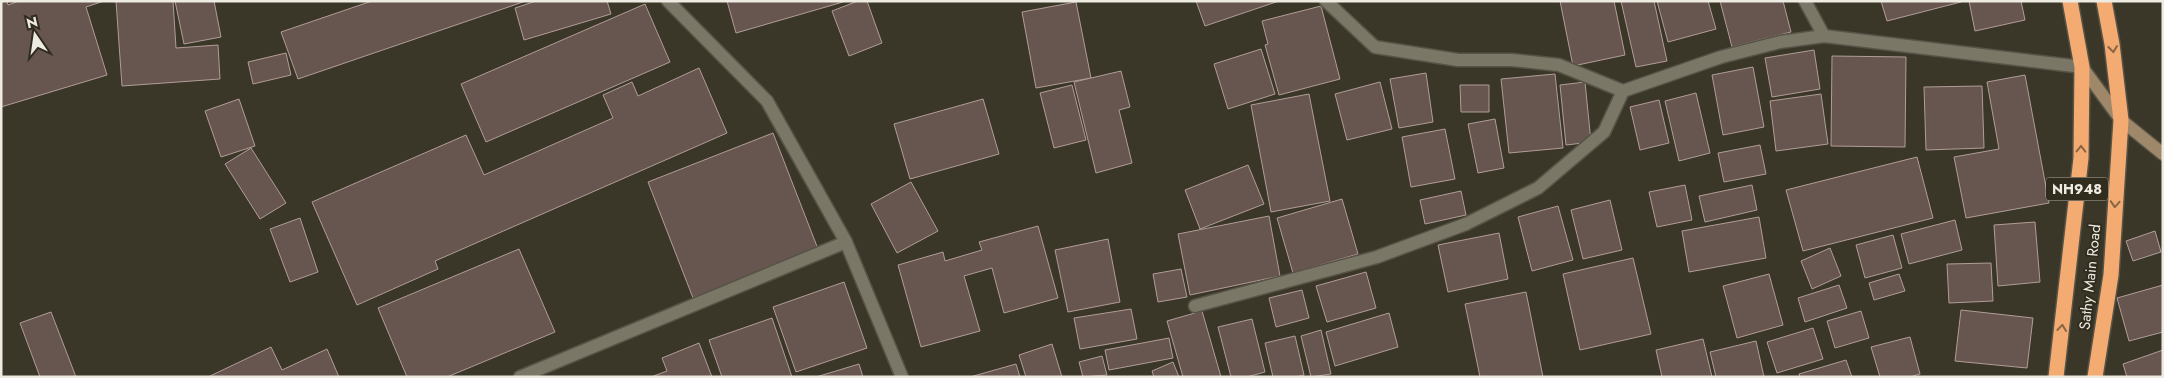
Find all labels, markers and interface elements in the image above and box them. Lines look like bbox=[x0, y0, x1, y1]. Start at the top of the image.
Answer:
north arrow bbox=[10, 10, 60, 60]
text: N bbox=[24, 11, 40, 33]
one-way arrow bbox=[2107, 45, 2117, 54]
one-way arrow bbox=[2076, 145, 2086, 153]
road number: NH948 bbox=[2046, 178, 2108, 200]
one-way arrow bbox=[2110, 200, 2121, 208]
street label: Sathy Main Road bbox=[2074, 223, 2106, 331]
one-way arrow bbox=[2056, 324, 2067, 332]

